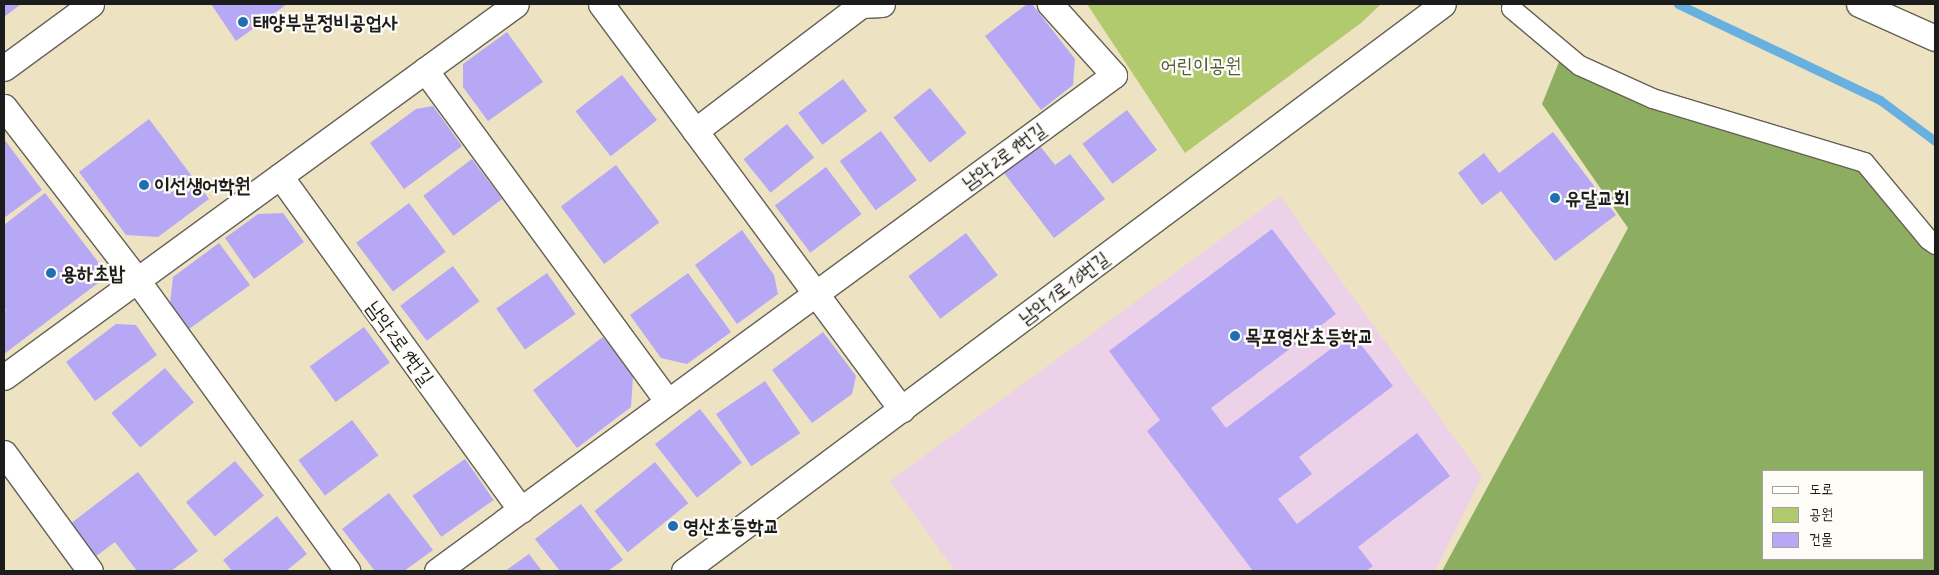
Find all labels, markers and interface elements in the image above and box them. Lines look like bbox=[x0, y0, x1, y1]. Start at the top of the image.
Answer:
place label: 태양부분정비공업사 bbox=[253, 10, 398, 34]
marker: 태양부분정비공업사 bbox=[237, 16, 249, 28]
park label: 어린이공원 bbox=[1161, 53, 1241, 77]
street label: 남악2로9번길 bbox=[957, 117, 1051, 195]
place label: 이선생어학원 bbox=[154, 173, 251, 197]
marker: 이선생어학원 bbox=[138, 179, 150, 191]
place label: 유달교회 bbox=[1565, 186, 1629, 210]
marker: 유달교회 bbox=[1549, 192, 1561, 204]
street label: 남악1로16번길 bbox=[1014, 246, 1114, 330]
place label: 용하초밥 bbox=[61, 261, 125, 285]
marker: 용하초밥 bbox=[45, 267, 57, 279]
street label: 남악2로9번길 bbox=[361, 296, 439, 390]
place label: 목포영산초등학교 bbox=[1245, 324, 1374, 348]
marker: 목포영산초등학교 bbox=[1229, 330, 1241, 342]
legend bbox=[1762, 470, 1924, 560]
text: 도로 bbox=[1809, 480, 1833, 499]
text: 공원 bbox=[1809, 505, 1833, 524]
place label: 영산초등학교 bbox=[683, 514, 780, 538]
marker: 영산초등학교 bbox=[667, 520, 679, 532]
text: 건물 bbox=[1809, 530, 1833, 549]

